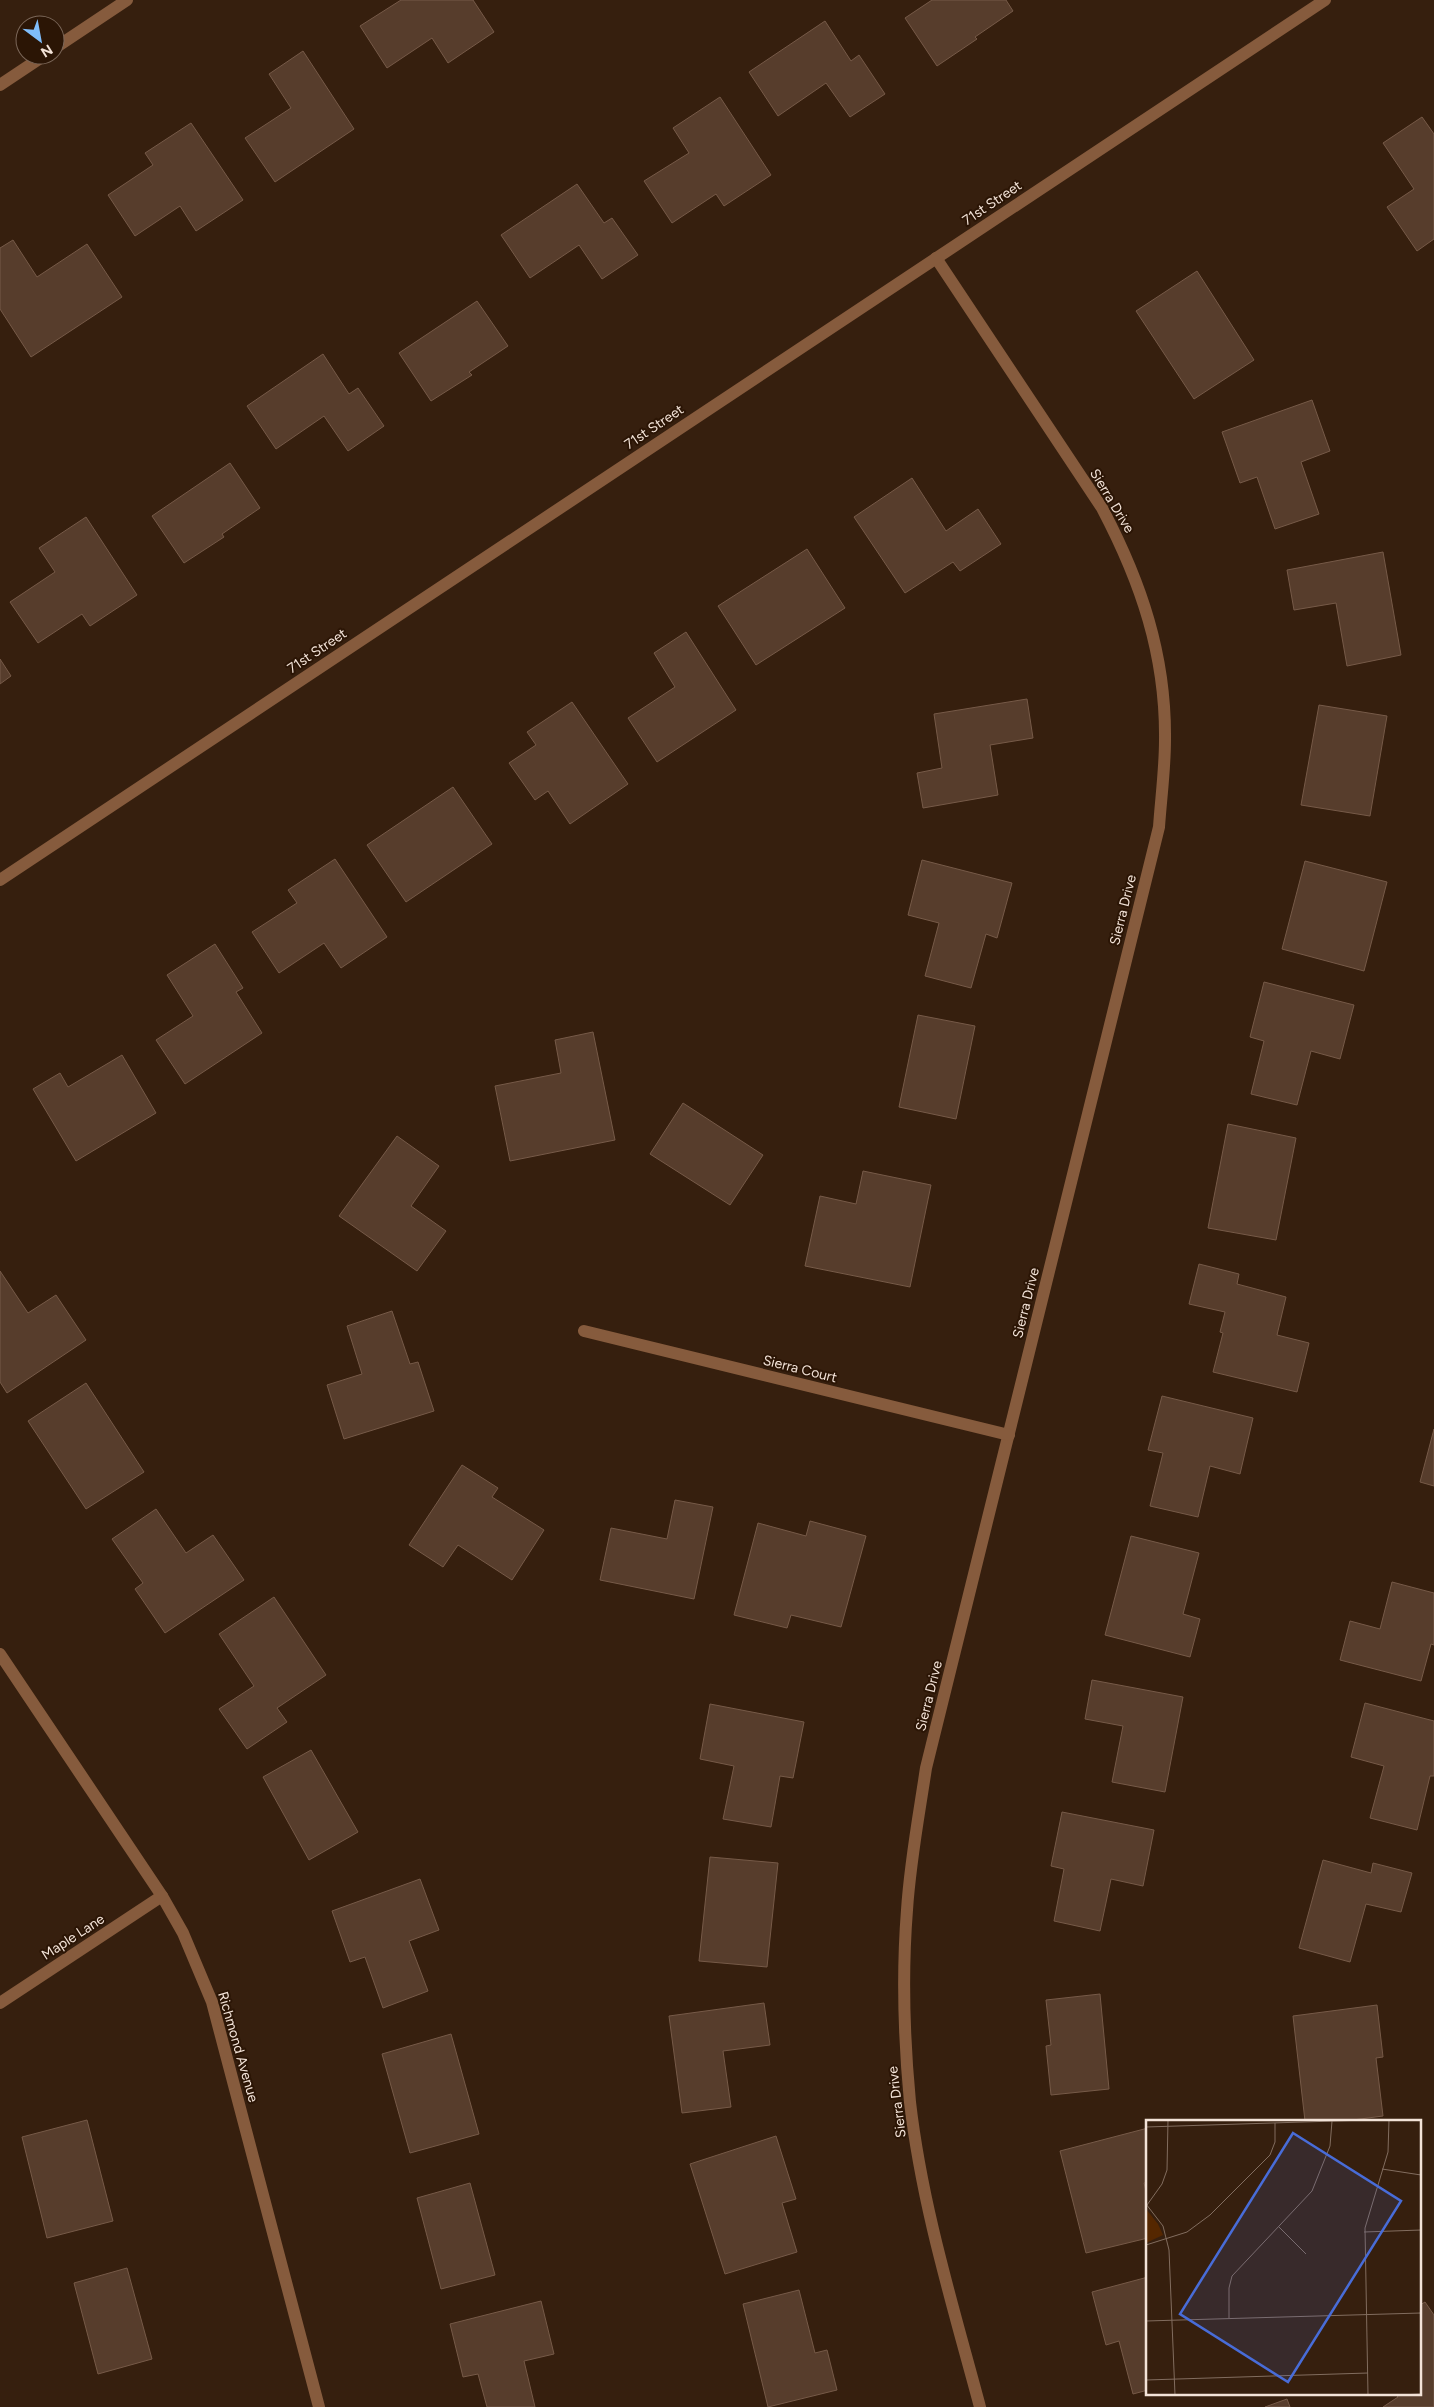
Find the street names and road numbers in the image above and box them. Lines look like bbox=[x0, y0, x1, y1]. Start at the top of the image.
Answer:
street label: 71st Street bbox=[959, 177, 1025, 229]
street label: 71st Street bbox=[621, 401, 687, 453]
street label: Sierra Drive bbox=[1086, 466, 1138, 537]
street label: 71st Street bbox=[284, 625, 350, 677]
street label: Sierra Drive bbox=[1106, 873, 1140, 947]
street label: Sierra Drive bbox=[1009, 1266, 1043, 1340]
street label: Sierra Court bbox=[761, 1352, 839, 1386]
street label: Sierra Drive bbox=[912, 1659, 946, 1733]
street label: Maple Lane bbox=[38, 1910, 108, 1964]
street label: Richmond Avenue bbox=[214, 1990, 262, 2105]
street label: Sierra Drive bbox=[884, 2065, 910, 2139]

